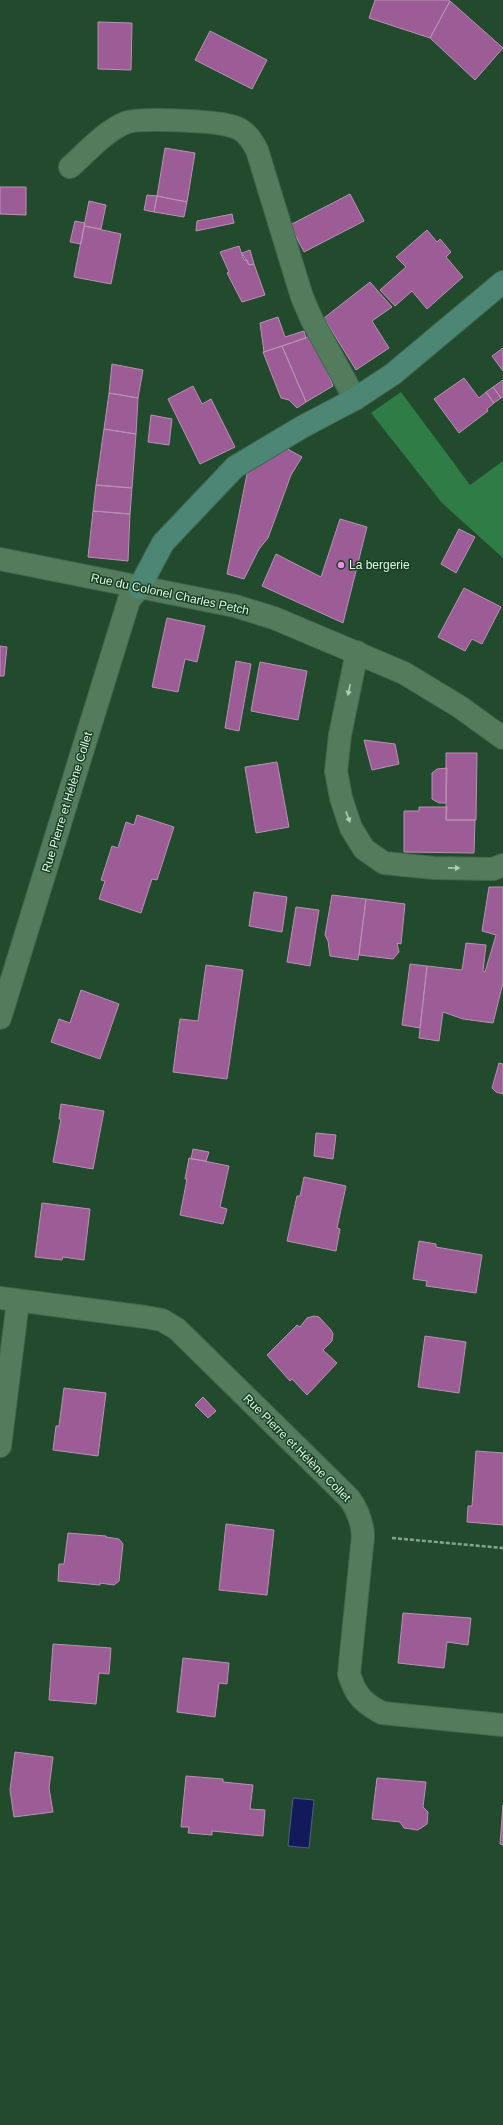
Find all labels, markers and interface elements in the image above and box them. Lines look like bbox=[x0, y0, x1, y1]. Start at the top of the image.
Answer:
place label: La bergerie bbox=[349, 558, 410, 572]
marker: La bergerie bbox=[336, 560, 346, 570]
street label: Rue du Colonel Charles Petch bbox=[90, 570, 250, 618]
one-way arrow bbox=[346, 684, 352, 696]
street label: Rue Pierre et Hélène Collet bbox=[39, 729, 95, 874]
one-way arrow bbox=[345, 812, 351, 824]
one-way arrow bbox=[448, 865, 461, 871]
street label: Rue Pierre et Hélène Collet bbox=[240, 1391, 354, 1505]

